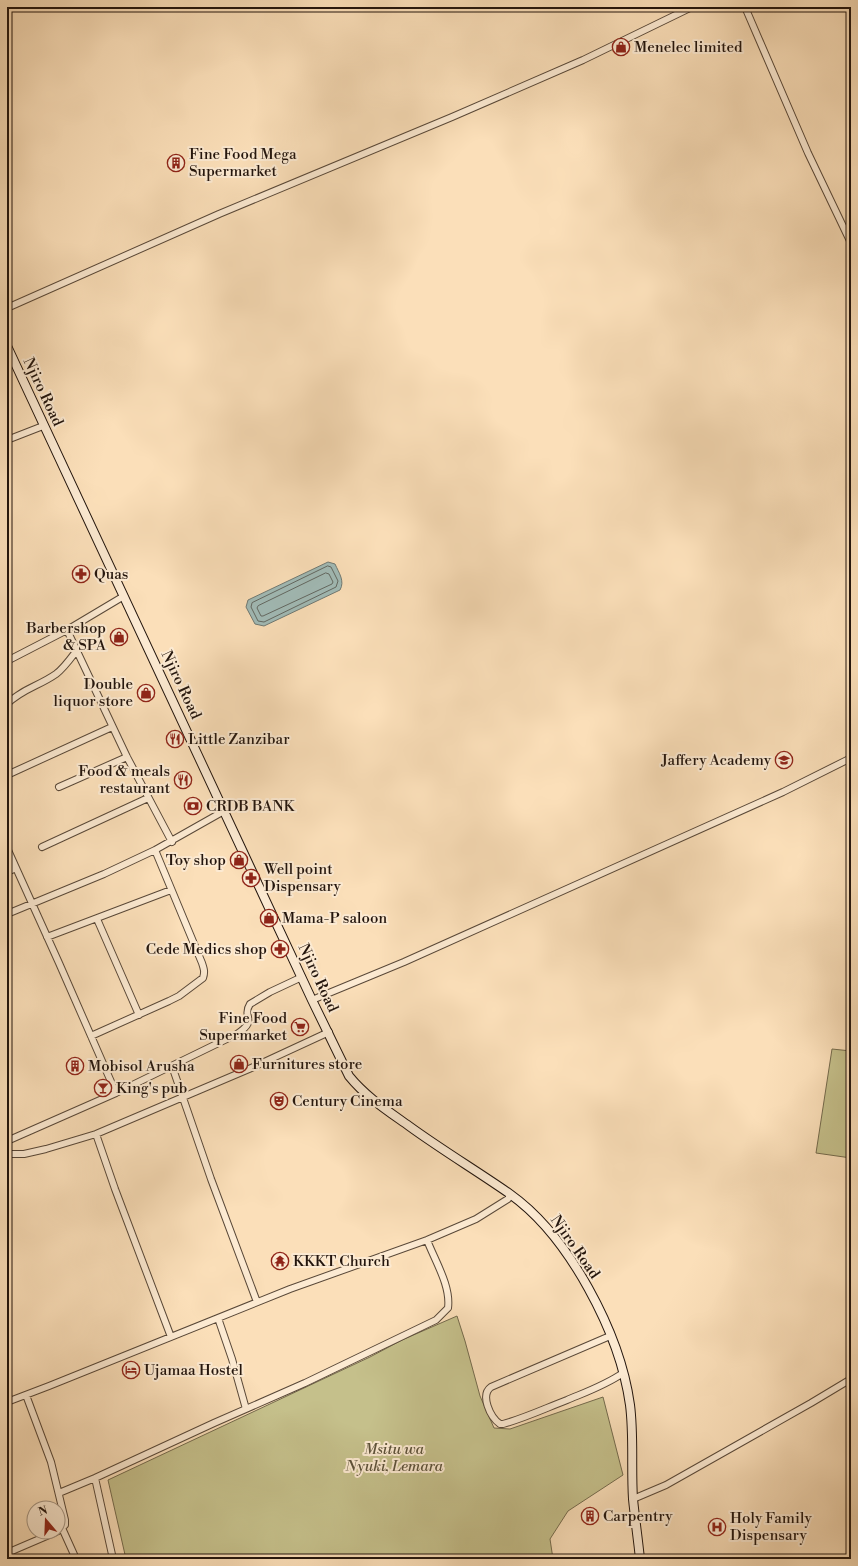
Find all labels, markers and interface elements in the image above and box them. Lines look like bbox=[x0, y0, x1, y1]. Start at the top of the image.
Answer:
shop icon: Menelec limited bbox=[611, 37, 631, 57]
place label: Menelec limited bbox=[634, 38, 743, 57]
place label: Fine Food Mega Supermarket bbox=[189, 145, 297, 181]
building icon: Fine Food Mega Supermarket bbox=[166, 153, 186, 173]
street label: Njiro Road bbox=[19, 355, 67, 430]
pharmacy icon: Quas bbox=[71, 564, 91, 584]
place label: Quas bbox=[94, 565, 128, 584]
place label: Barbershop & SPA bbox=[25, 619, 107, 655]
shop icon: Barbershop & SPA bbox=[109, 627, 129, 647]
street label: Njiro Road bbox=[157, 648, 205, 723]
place label: Double liquor store bbox=[54, 675, 133, 711]
shop icon: Double liquor store bbox=[136, 683, 156, 703]
restaurant icon: Little Zanzibar bbox=[165, 729, 185, 749]
place label: Little Zanzibar bbox=[188, 730, 290, 749]
school or university icon: Jaffery Academy bbox=[774, 750, 794, 770]
place label: Jaffery Academy bbox=[660, 751, 772, 770]
place label: Food & meals restaurant bbox=[78, 762, 171, 798]
restaurant icon: Food & meals restaurant bbox=[173, 770, 193, 790]
bank icon: CRDB BANK bbox=[183, 796, 203, 816]
place label: CRDB BANK bbox=[206, 797, 296, 816]
shop icon: Toy shop bbox=[229, 850, 249, 870]
place label: Toy shop bbox=[166, 851, 226, 870]
place label: Well point Dispensary bbox=[263, 860, 342, 896]
pharmacy icon: Well point Dispensary bbox=[241, 868, 261, 888]
shop icon: Mama-P saloon bbox=[259, 908, 279, 928]
place label: Mama-P saloon bbox=[282, 909, 387, 928]
pharmacy icon: Cede Medics shop bbox=[270, 939, 290, 959]
place label: Cede Medics shop bbox=[146, 940, 267, 959]
street label: Njiro Road bbox=[294, 941, 342, 1016]
place label: Fine Food Supermarket bbox=[199, 1009, 288, 1045]
supermarket icon: Fine Food Supermarket bbox=[290, 1017, 310, 1037]
shop icon: Furnitures store bbox=[229, 1054, 249, 1074]
place label: Furnitures store bbox=[252, 1055, 362, 1074]
building icon: Mobisol Arusha bbox=[65, 1056, 85, 1076]
place label: Mobisol Arusha bbox=[88, 1057, 195, 1076]
bar icon: King's pub bbox=[93, 1078, 113, 1098]
place label: King's pub bbox=[116, 1079, 187, 1098]
theatre icon: Century Cinema bbox=[269, 1091, 289, 1111]
place label: Century Cinema bbox=[292, 1092, 403, 1111]
street label: Njiro Road bbox=[546, 1211, 604, 1283]
temple icon: KKKT Church bbox=[270, 1251, 290, 1271]
place label: KKKT Church bbox=[293, 1252, 390, 1271]
hotel icon: Ujamaa Hostel bbox=[121, 1360, 141, 1380]
place label: Ujamaa Hostel bbox=[144, 1361, 244, 1380]
park label: Msitu wa Nyuki, Lemara bbox=[344, 1440, 443, 1476]
north arrow bbox=[26, 1500, 66, 1540]
text: N bbox=[37, 1503, 50, 1520]
building icon: Carpentry bbox=[580, 1506, 600, 1526]
place label: Carpentry bbox=[603, 1507, 673, 1526]
place label: Holy Family Dispensary bbox=[730, 1509, 812, 1545]
hospital icon: Holy Family Dispensary bbox=[707, 1517, 727, 1537]

